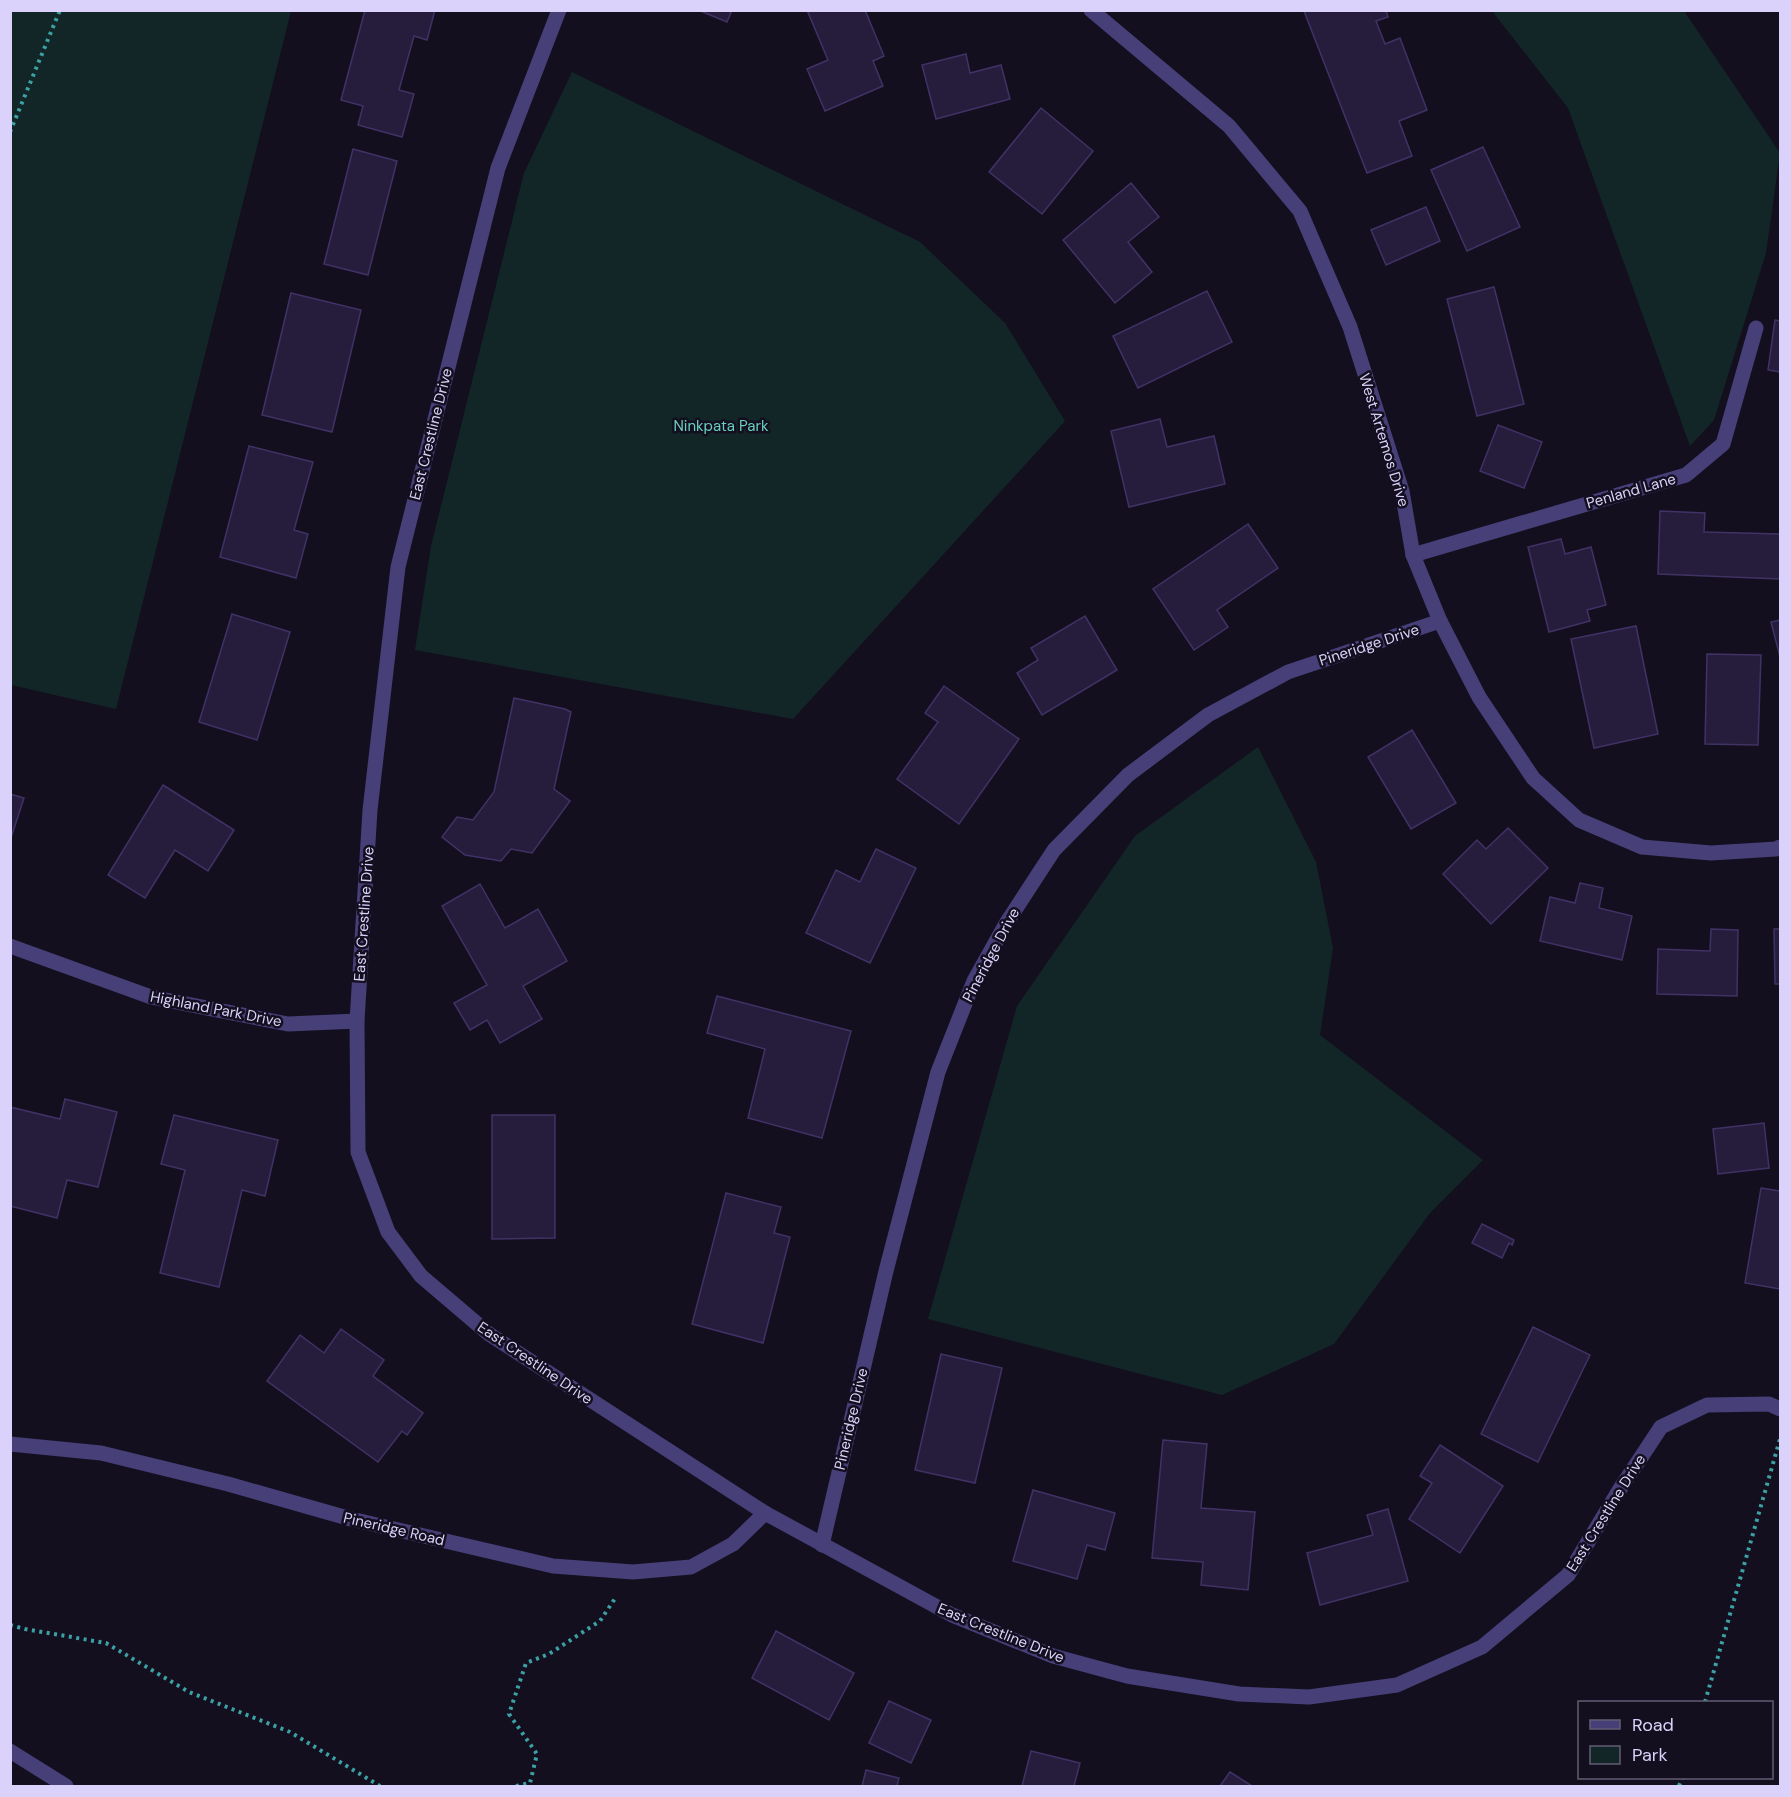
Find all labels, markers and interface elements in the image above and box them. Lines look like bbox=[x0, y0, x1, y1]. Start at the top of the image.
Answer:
street label: East Crestline Drive bbox=[405, 366, 457, 502]
street label: West Artemos Drive bbox=[1354, 371, 1414, 509]
park label: Ninkpata Park bbox=[673, 416, 769, 436]
street label: Penland Lane bbox=[1584, 469, 1678, 513]
street label: Pineridge Drive bbox=[1316, 619, 1422, 671]
street label: East Crestline Drive bbox=[349, 846, 379, 982]
street label: Pineridge Drive bbox=[958, 904, 1024, 1006]
street label: Highland Park Drive bbox=[149, 986, 283, 1032]
street label: East Crestline Drive bbox=[473, 1317, 597, 1409]
street label: Pineridge Drive bbox=[830, 1366, 872, 1472]
street label: East Crestline Drive bbox=[1562, 1450, 1650, 1576]
street label: Pineridge Road bbox=[341, 1508, 447, 1550]
street label: East Crestline Drive bbox=[935, 1598, 1067, 1668]
legend bbox=[1578, 1701, 1773, 1779]
text: Road bbox=[1632, 1713, 1674, 1737]
text: Park bbox=[1632, 1743, 1668, 1767]

